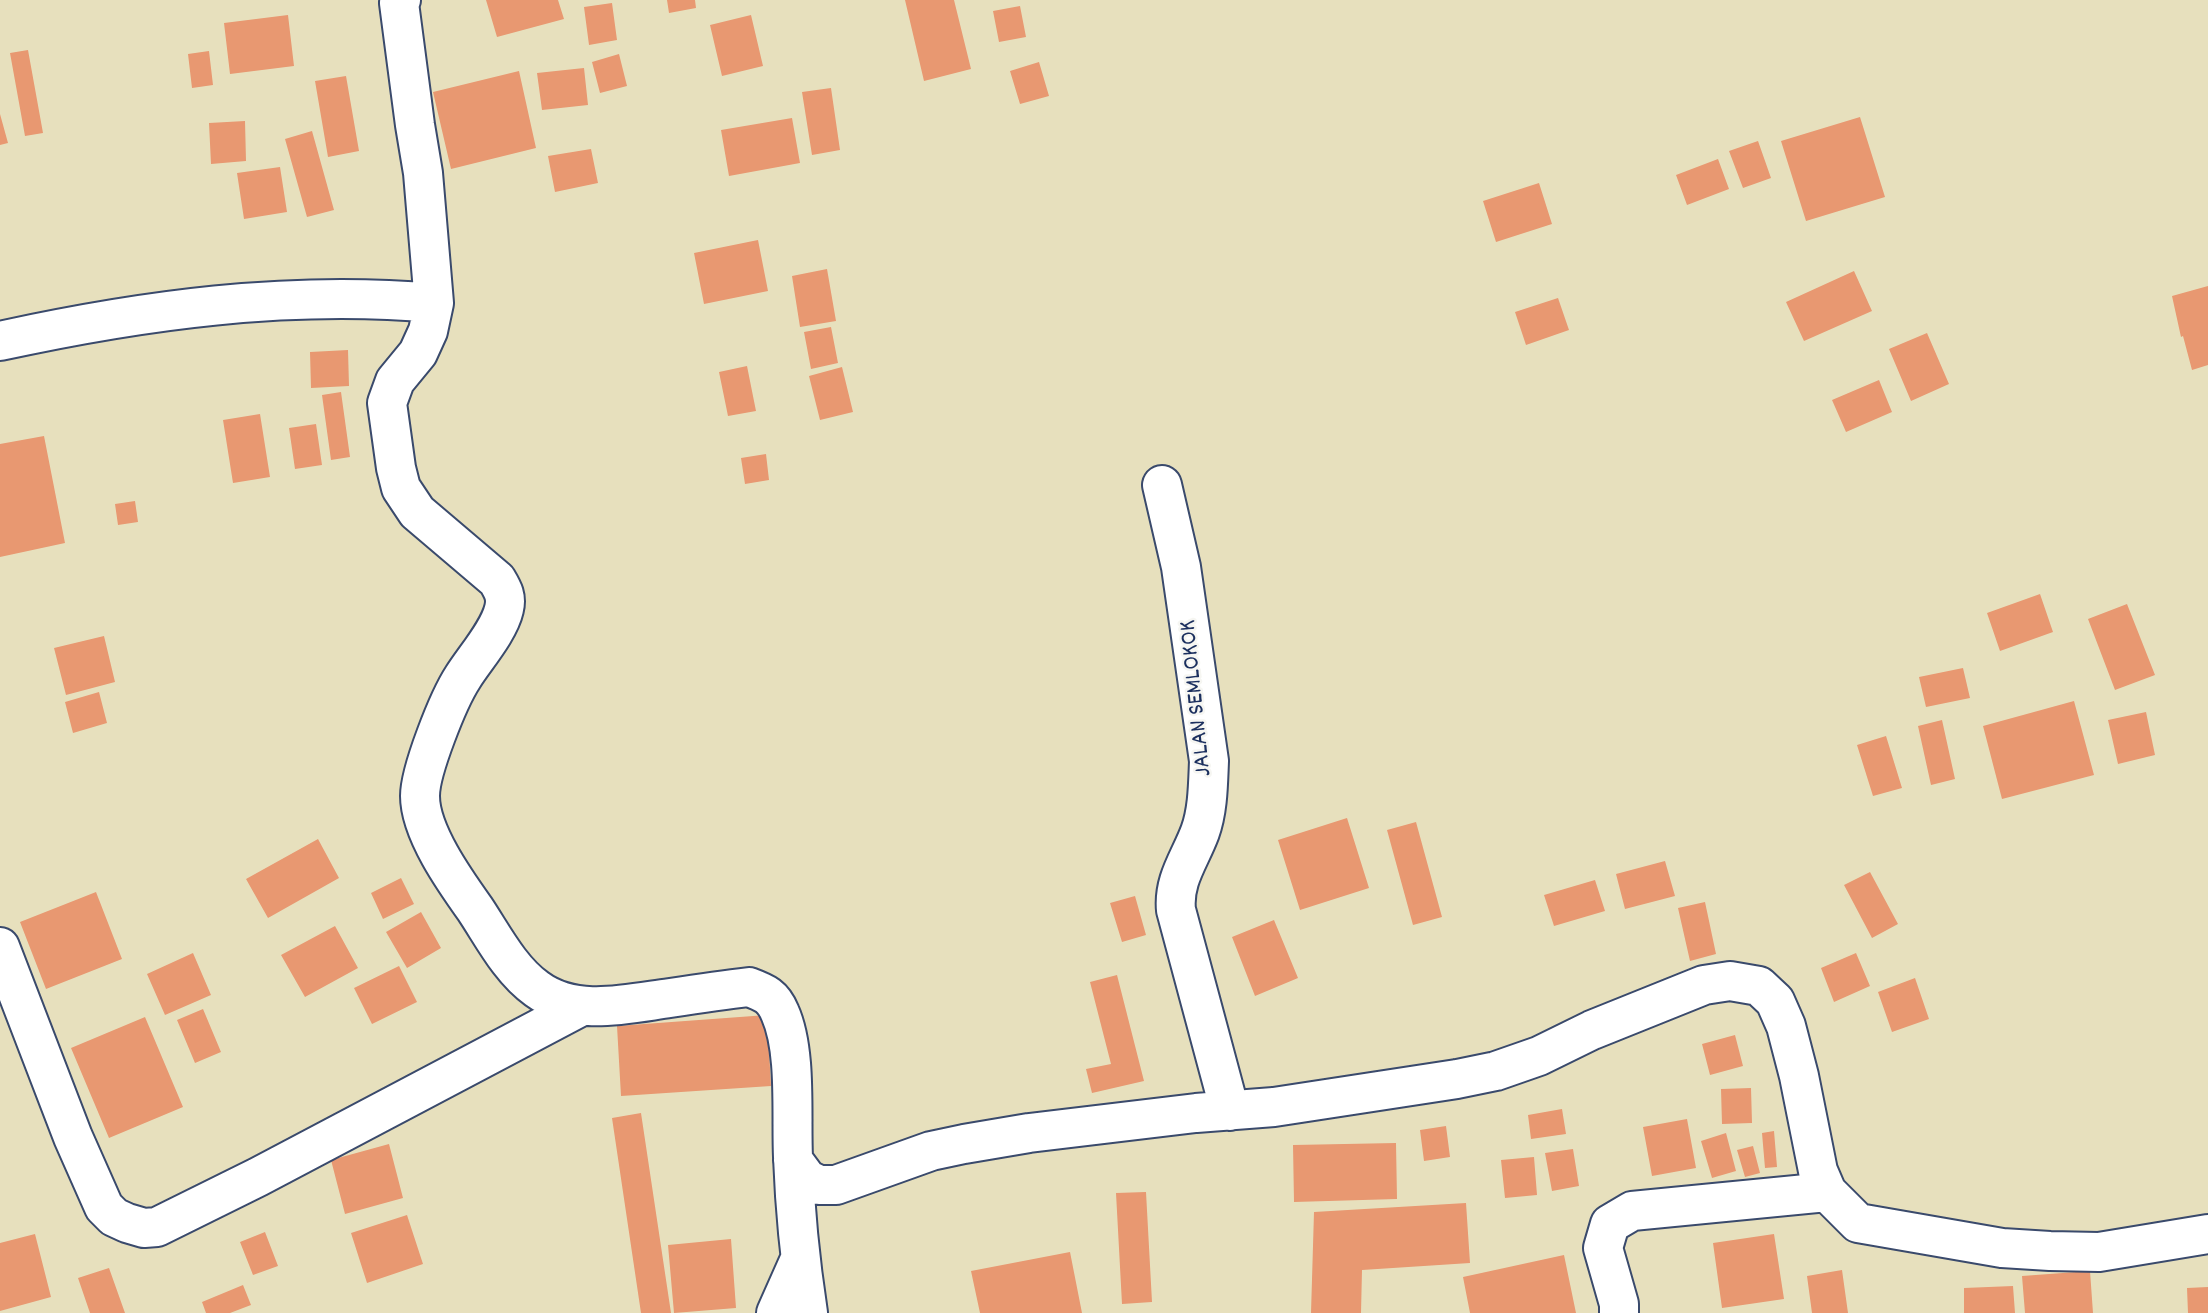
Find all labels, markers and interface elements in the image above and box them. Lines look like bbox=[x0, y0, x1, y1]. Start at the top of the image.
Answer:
street label: JALAN SEMLOKOK bbox=[1175, 618, 1221, 778]

